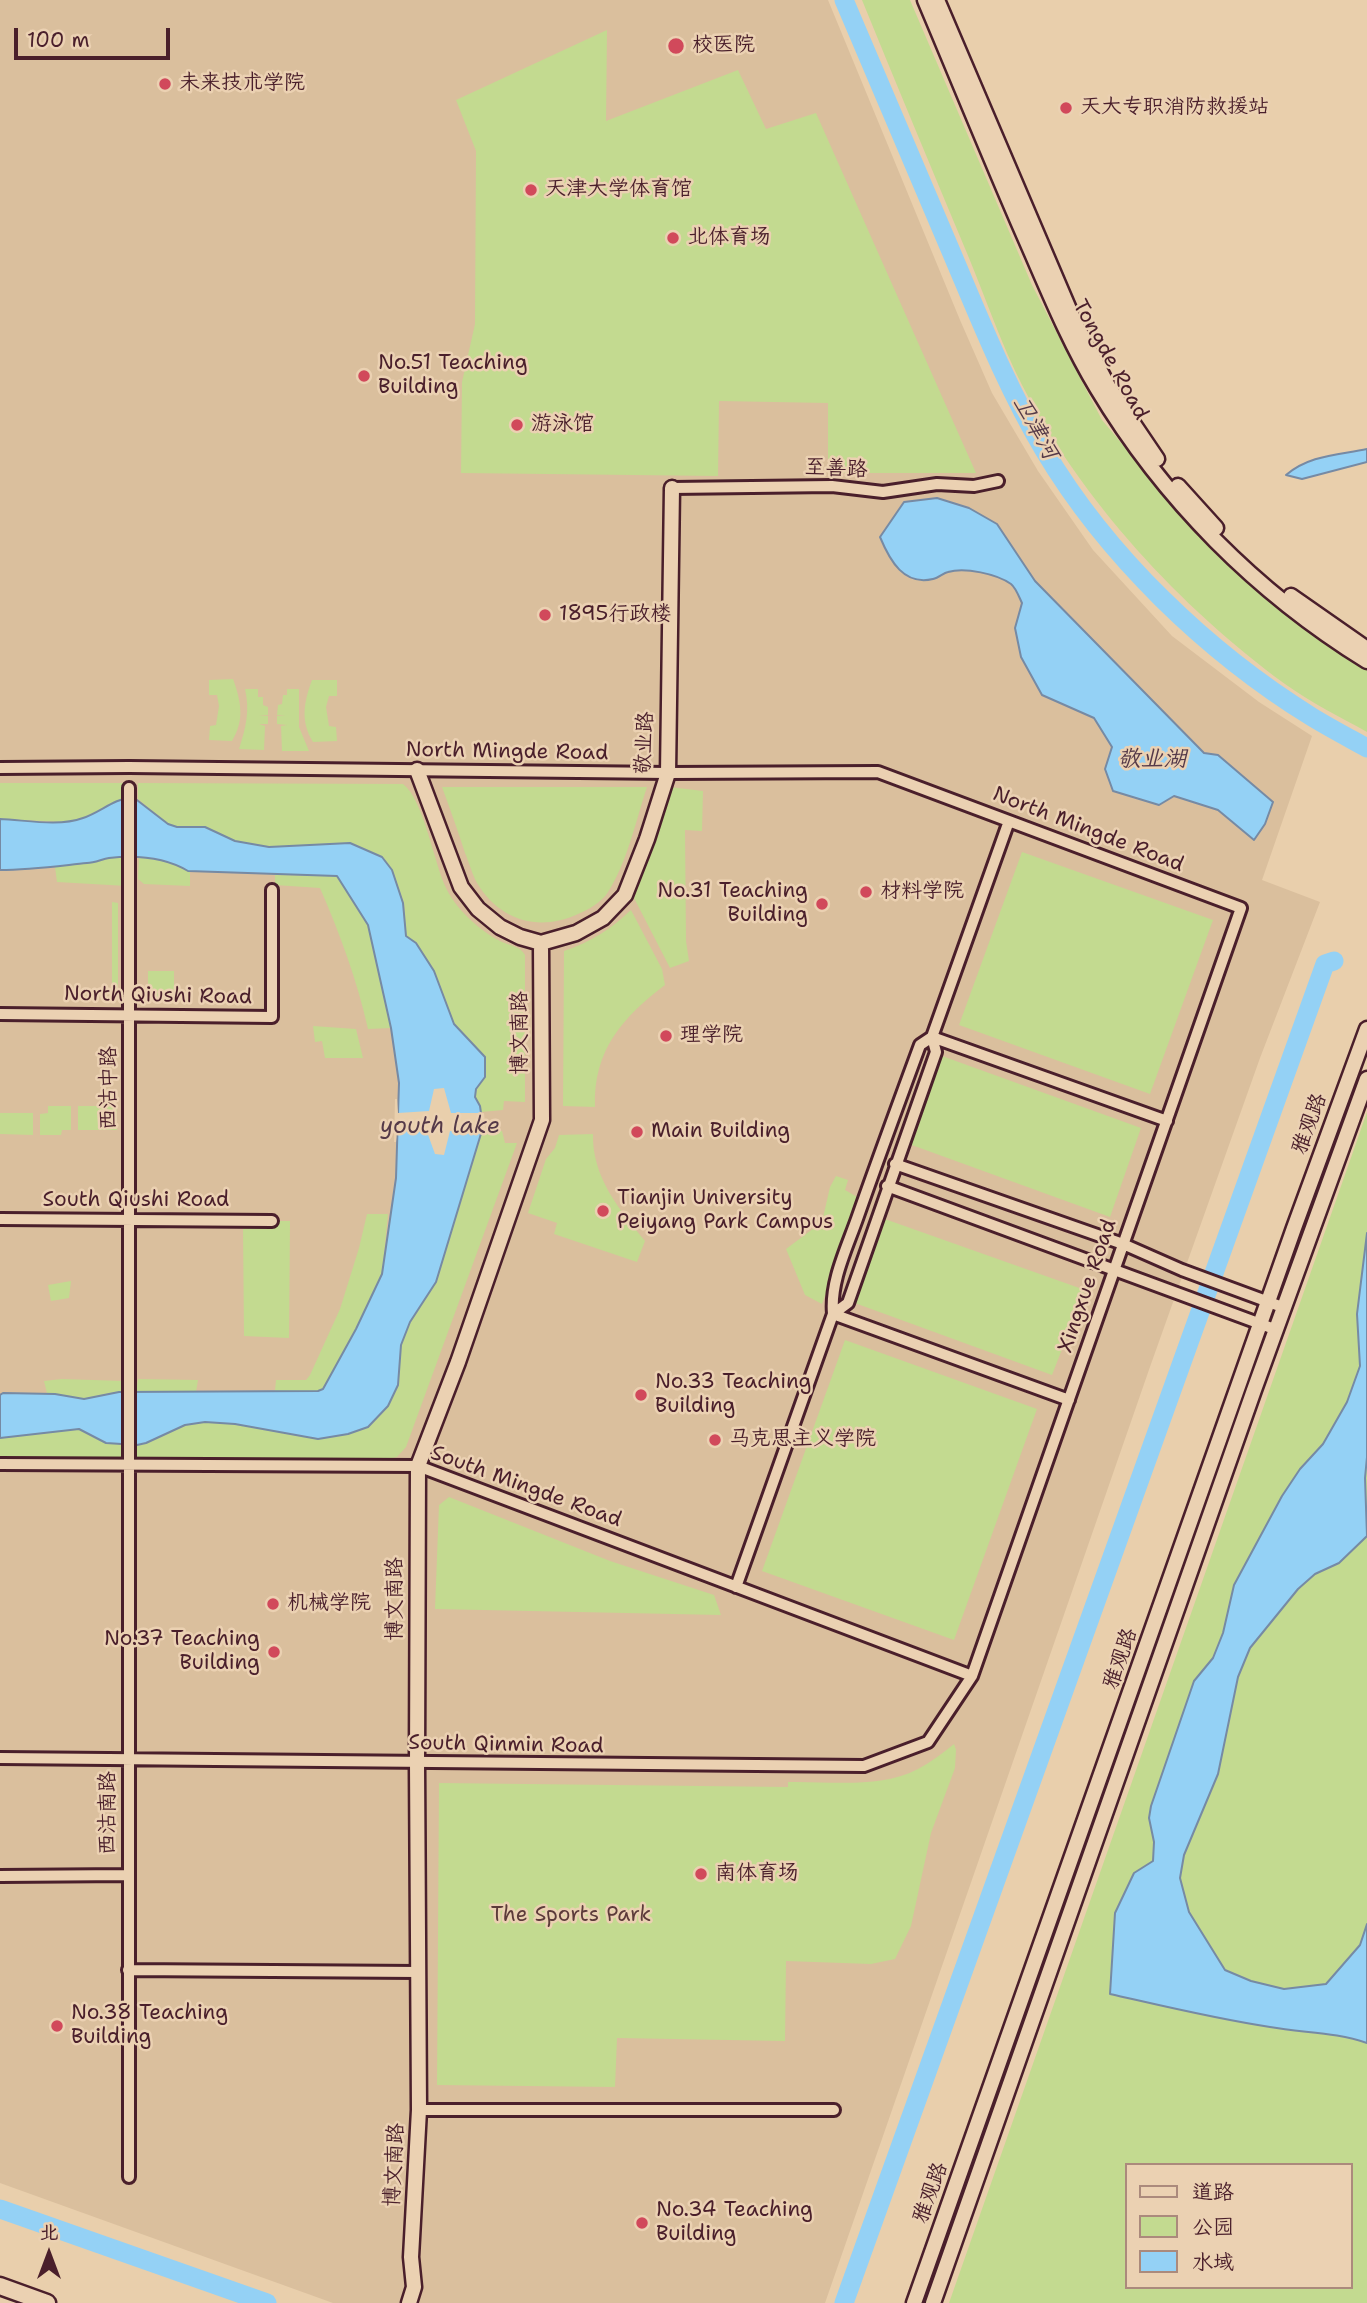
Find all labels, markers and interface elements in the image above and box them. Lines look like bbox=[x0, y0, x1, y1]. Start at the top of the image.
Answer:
scale bar bbox=[18, 14, 173, 58]
text: 100 m bbox=[27, 26, 90, 54]
place label: 校医院 bbox=[692, 33, 755, 59]
marker: 校医院 bbox=[666, 36, 686, 56]
place label: 未来技术学院 bbox=[179, 71, 305, 97]
marker: 未来技术学院 bbox=[157, 76, 173, 92]
place label: 天大专职消防救援站 bbox=[1080, 95, 1269, 121]
marker: 天大专职消防救援站 bbox=[1058, 100, 1074, 116]
place label: 天津大学体育馆 bbox=[545, 177, 692, 203]
marker: 天津大学体育馆 bbox=[523, 182, 539, 198]
place label: 北体育场 bbox=[687, 225, 771, 251]
marker: 北体育场 bbox=[665, 230, 681, 246]
street label: Tongde Road bbox=[1067, 296, 1153, 424]
place label: No.51 Teaching Building bbox=[378, 351, 528, 401]
marker: No.51 Teaching Building bbox=[356, 368, 372, 384]
water label: 卫津河 bbox=[1006, 391, 1064, 465]
place label: 游泳馆 bbox=[531, 412, 594, 438]
marker: 游泳馆 bbox=[509, 417, 525, 433]
street label: 至善路 bbox=[804, 455, 868, 483]
place label: 1895行政楼 bbox=[559, 602, 671, 628]
marker: 1895行政楼 bbox=[537, 607, 553, 623]
street label: 敬业路 bbox=[631, 711, 659, 775]
street label: North Mingde Road bbox=[405, 738, 609, 766]
water label: 敬业湖 bbox=[1118, 746, 1186, 774]
street label: North Mingde Road bbox=[989, 782, 1187, 878]
place label: No.31 Teaching Building bbox=[657, 879, 808, 929]
place label: 材料学院 bbox=[880, 879, 964, 905]
marker: 材料学院 bbox=[858, 884, 874, 900]
marker: No.31 Teaching Building bbox=[814, 896, 830, 912]
street label: North Qiushi Road bbox=[64, 982, 252, 1010]
street label: 博文南路 bbox=[508, 991, 534, 1075]
place label: 理学院 bbox=[680, 1023, 743, 1049]
marker: 理学院 bbox=[658, 1028, 674, 1044]
street label: 西沽中路 bbox=[97, 1046, 123, 1130]
street label: 雅观路 bbox=[1287, 1090, 1333, 1158]
water label: youth lake bbox=[380, 1113, 500, 1141]
place label: Main Building bbox=[651, 1119, 790, 1145]
marker: Main Building bbox=[629, 1124, 645, 1140]
place label: Tianjin University Peiyang Park Campus bbox=[617, 1186, 833, 1236]
street label: South Qiushi Road bbox=[43, 1188, 229, 1214]
marker: Tianjin University Peiyang Park Campus bbox=[595, 1203, 611, 1219]
street label: Xingxue Road bbox=[1053, 1216, 1123, 1356]
place label: No.33 Teaching Building bbox=[655, 1370, 811, 1420]
marker: No.33 Teaching Building bbox=[633, 1387, 649, 1403]
place label: 马克思主义学院 bbox=[729, 1427, 876, 1453]
marker: 马克思主义学院 bbox=[707, 1432, 723, 1448]
street label: South Mingde Road bbox=[427, 1441, 625, 1533]
street label: 博文南路 bbox=[383, 1557, 409, 1641]
place label: 机械学院 bbox=[287, 1591, 371, 1617]
marker: 机械学院 bbox=[265, 1596, 281, 1612]
street label: 雅观路 bbox=[1099, 1625, 1143, 1693]
place label: No.37 Teaching Building bbox=[104, 1627, 260, 1677]
marker: No.37 Teaching Building bbox=[266, 1644, 282, 1660]
street label: South Qinmin Road bbox=[408, 1731, 604, 1759]
street label: 西沽南路 bbox=[96, 1771, 122, 1855]
place label: 南体育场 bbox=[715, 1861, 799, 1887]
marker: 南体育场 bbox=[693, 1866, 709, 1882]
park label: The Sports Park bbox=[491, 1903, 651, 1929]
place label: No.38 Teaching Building bbox=[71, 2001, 228, 2051]
marker: No.38 Teaching Building bbox=[49, 2018, 65, 2034]
street label: 博文南路 bbox=[380, 2122, 410, 2208]
street label: 雅观路 bbox=[908, 2159, 954, 2227]
legend bbox=[1126, 2163, 1353, 2289]
text: 道路 bbox=[1192, 2178, 1234, 2206]
place label: No.34 Teaching Building bbox=[656, 2198, 813, 2248]
text: 公园 bbox=[1192, 2213, 1234, 2241]
marker: No.34 Teaching Building bbox=[634, 2215, 650, 2231]
north arrow bbox=[14, 2219, 84, 2289]
text: 北 bbox=[39, 2220, 59, 2245]
text: 水域 bbox=[1192, 2248, 1234, 2276]

